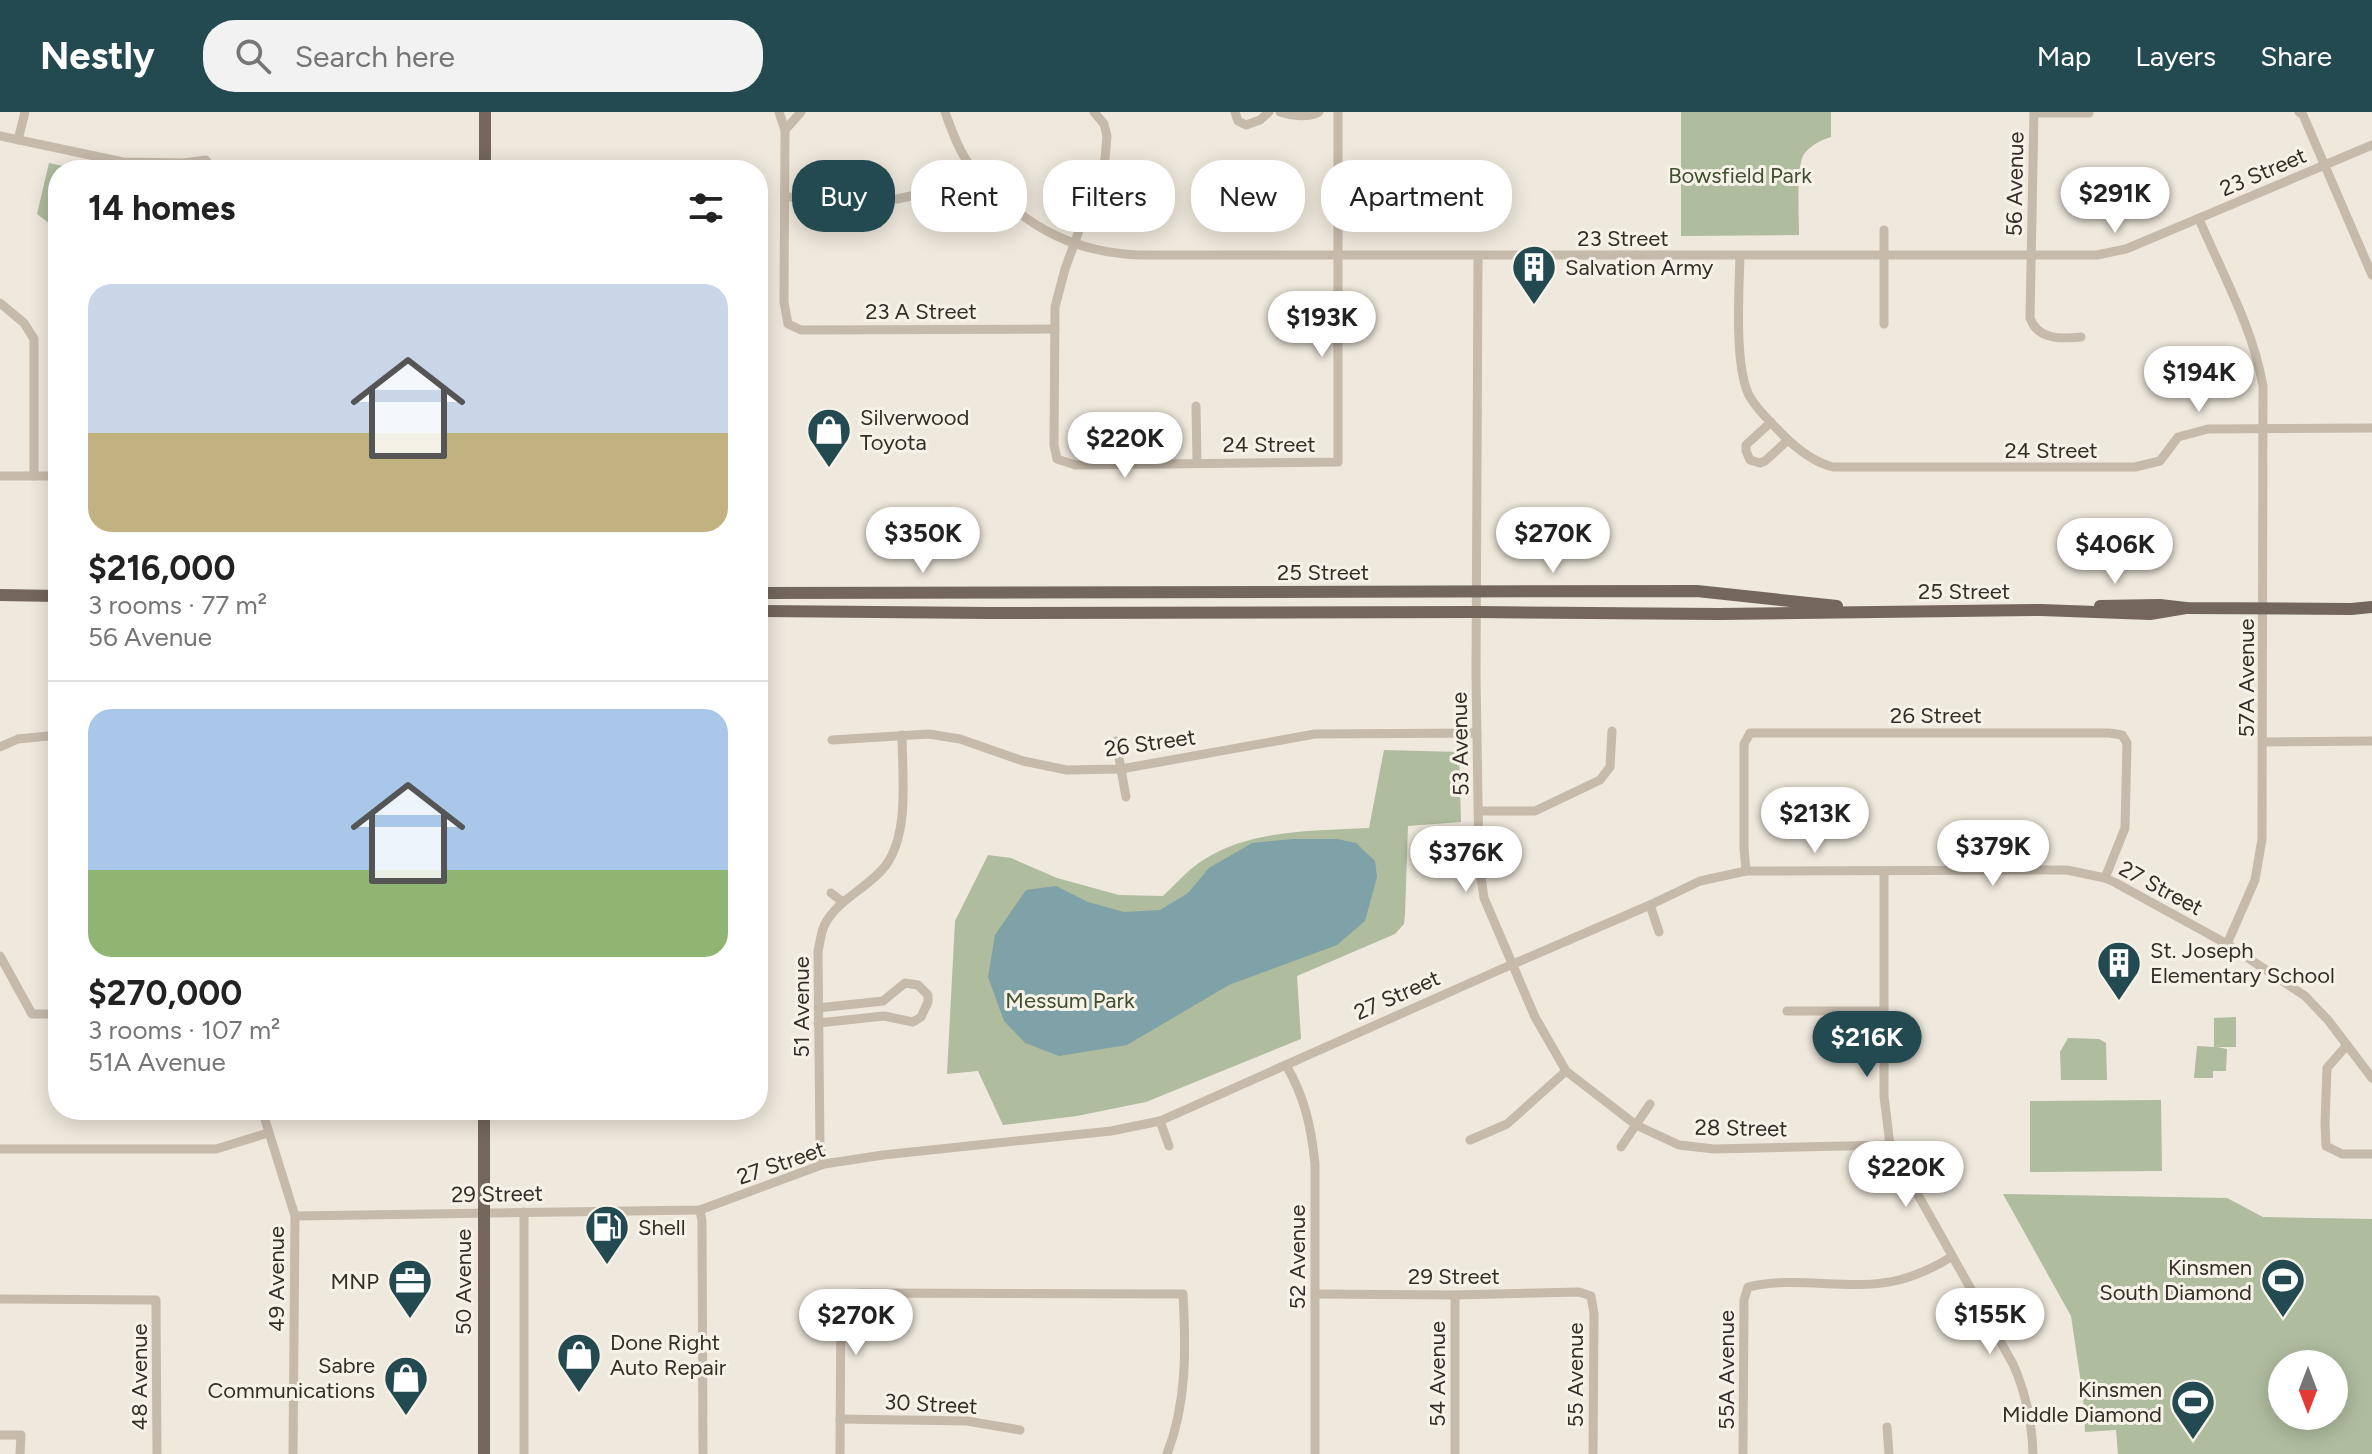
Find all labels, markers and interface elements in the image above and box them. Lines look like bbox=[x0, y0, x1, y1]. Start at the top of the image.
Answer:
search box bbox=[203, 20, 763, 92]
text: Nestly bbox=[40, 33, 155, 79]
icon: search bbox=[231, 34, 275, 78]
text: Search here bbox=[295, 38, 455, 75]
text: Map bbox=[2037, 39, 2091, 73]
text: Layers bbox=[2135, 39, 2216, 73]
text: Share bbox=[2260, 39, 2332, 73]
street label: 56 Avenue bbox=[2001, 131, 2029, 237]
street label: 23 Street bbox=[2216, 142, 2310, 202]
chip: Buy bbox=[792, 160, 895, 232]
chip: Rent bbox=[911, 160, 1027, 232]
chip: Filters bbox=[1043, 160, 1175, 232]
chip: New bbox=[1191, 160, 1305, 232]
chip: Apartment bbox=[1321, 160, 1512, 232]
park label: Bowsfield Park bbox=[1668, 162, 1812, 189]
pin: $291K bbox=[2059, 167, 2171, 235]
text: $291K bbox=[2079, 177, 2151, 209]
icon: filters bbox=[684, 186, 728, 230]
text: 14 homes bbox=[88, 188, 235, 229]
street label: 23 Street bbox=[1577, 225, 1669, 252]
building icon: Salvation Army bbox=[1510, 243, 1558, 306]
place label: Salvation Army bbox=[1565, 254, 1714, 281]
pin: $193K bbox=[1266, 291, 1378, 359]
street label: 23 A Street bbox=[865, 298, 977, 325]
text: $193K bbox=[1286, 301, 1358, 333]
icon: home bbox=[336, 336, 480, 480]
pin: $194K bbox=[2143, 346, 2255, 414]
text: $194K bbox=[2162, 356, 2236, 388]
place label: Silverwood Toyota bbox=[860, 404, 970, 456]
shop icon: Silverwood Toyota bbox=[805, 406, 853, 469]
pin: $220K bbox=[1069, 412, 1181, 480]
text: $220K bbox=[1086, 422, 1164, 454]
street label: 24 Street bbox=[1223, 431, 1316, 458]
street label: 24 Street bbox=[2005, 437, 2098, 464]
pin: $350K bbox=[867, 507, 979, 575]
pin: $270K bbox=[1497, 507, 1609, 575]
text: $350K bbox=[884, 517, 962, 549]
text: $270K bbox=[1514, 517, 1592, 549]
pin: $406K bbox=[2059, 518, 2171, 586]
text: $406K bbox=[2075, 528, 2155, 560]
text: $216,000 bbox=[88, 548, 235, 589]
street label: 25 Street bbox=[1277, 559, 1369, 586]
street label: 25 Street bbox=[1918, 578, 2010, 605]
text: 3 rooms · 77 m² bbox=[88, 589, 267, 621]
street label: 57A Avenue bbox=[2233, 618, 2260, 738]
text: 56 Avenue bbox=[88, 621, 212, 653]
street label: 53 Avenue bbox=[1446, 692, 1474, 796]
street label: 26 Street bbox=[1890, 702, 1982, 729]
street label: 26 Street bbox=[1103, 723, 1197, 763]
icon: home bbox=[336, 761, 480, 905]
pin: $213K bbox=[1759, 787, 1871, 855]
text: $213K bbox=[1779, 797, 1851, 829]
pin: $379K bbox=[1937, 820, 2049, 888]
pin: $376K bbox=[1410, 826, 1522, 894]
text: $379K bbox=[1955, 830, 2031, 862]
text: $376K bbox=[1428, 836, 1504, 868]
street label: 27 Street bbox=[2114, 855, 2208, 921]
place label: St. Joseph Elementary School bbox=[2150, 937, 2335, 989]
building icon: St. Joseph Elementary School bbox=[2095, 939, 2143, 1002]
street label: 51 Avenue bbox=[788, 956, 815, 1058]
street label: 27 Street bbox=[1350, 964, 1444, 1026]
text: $270,000 bbox=[88, 973, 242, 1014]
park label: Messum Park bbox=[1005, 987, 1135, 1014]
pin: $216K bbox=[1811, 1011, 1923, 1079]
text: 3 rooms · 107 m² bbox=[88, 1014, 281, 1046]
text: $216K bbox=[1831, 1021, 1903, 1053]
text: 51A Avenue bbox=[88, 1046, 226, 1078]
street label: 28 Street bbox=[1694, 1114, 1788, 1142]
street label: 27 Street bbox=[734, 1135, 828, 1191]
pin: $220K bbox=[1850, 1141, 1962, 1209]
text: $220K bbox=[1867, 1151, 1945, 1183]
street label: 29 Street bbox=[451, 1180, 543, 1208]
fuel station icon: Shell bbox=[583, 1203, 631, 1266]
street label: 52 Avenue bbox=[1284, 1205, 1311, 1309]
place label: Shell bbox=[638, 1214, 685, 1241]
street label: 49 Avenue bbox=[263, 1226, 290, 1332]
street label: 50 Avenue bbox=[450, 1229, 477, 1335]
place label: Kinsmen South Diamond bbox=[2099, 1254, 2252, 1306]
sports icon: Kinsmen South Diamond bbox=[2259, 1256, 2307, 1319]
office icon: MNP bbox=[386, 1257, 434, 1320]
street label: 29 Street bbox=[1408, 1263, 1500, 1290]
place label: MNP bbox=[331, 1268, 379, 1295]
pin: $155K bbox=[1934, 1288, 2046, 1356]
pin: $270K bbox=[800, 1289, 912, 1357]
text: $155K bbox=[1954, 1298, 2026, 1330]
text: $270K bbox=[817, 1299, 895, 1331]
street label: 55A Avenue bbox=[1713, 1310, 1740, 1430]
street label: 54 Avenue bbox=[1424, 1321, 1451, 1427]
street label: 55 Avenue bbox=[1562, 1322, 1589, 1428]
street label: 48 Avenue bbox=[126, 1323, 153, 1431]
place label: Done Right Auto Repair bbox=[610, 1329, 727, 1381]
shop icon: Done Right Auto Repair bbox=[555, 1331, 603, 1394]
north arrow bbox=[2268, 1350, 2348, 1430]
map controls bbox=[2268, 1350, 2348, 1430]
place label: Sabre Communications bbox=[207, 1352, 375, 1404]
shop icon: Sabre Communications bbox=[382, 1354, 430, 1417]
place label: Kinsmen Middle Diamond bbox=[2002, 1376, 2162, 1428]
sports icon: Kinsmen Middle Diamond bbox=[2169, 1378, 2217, 1441]
street label: 30 Street bbox=[884, 1388, 978, 1420]

